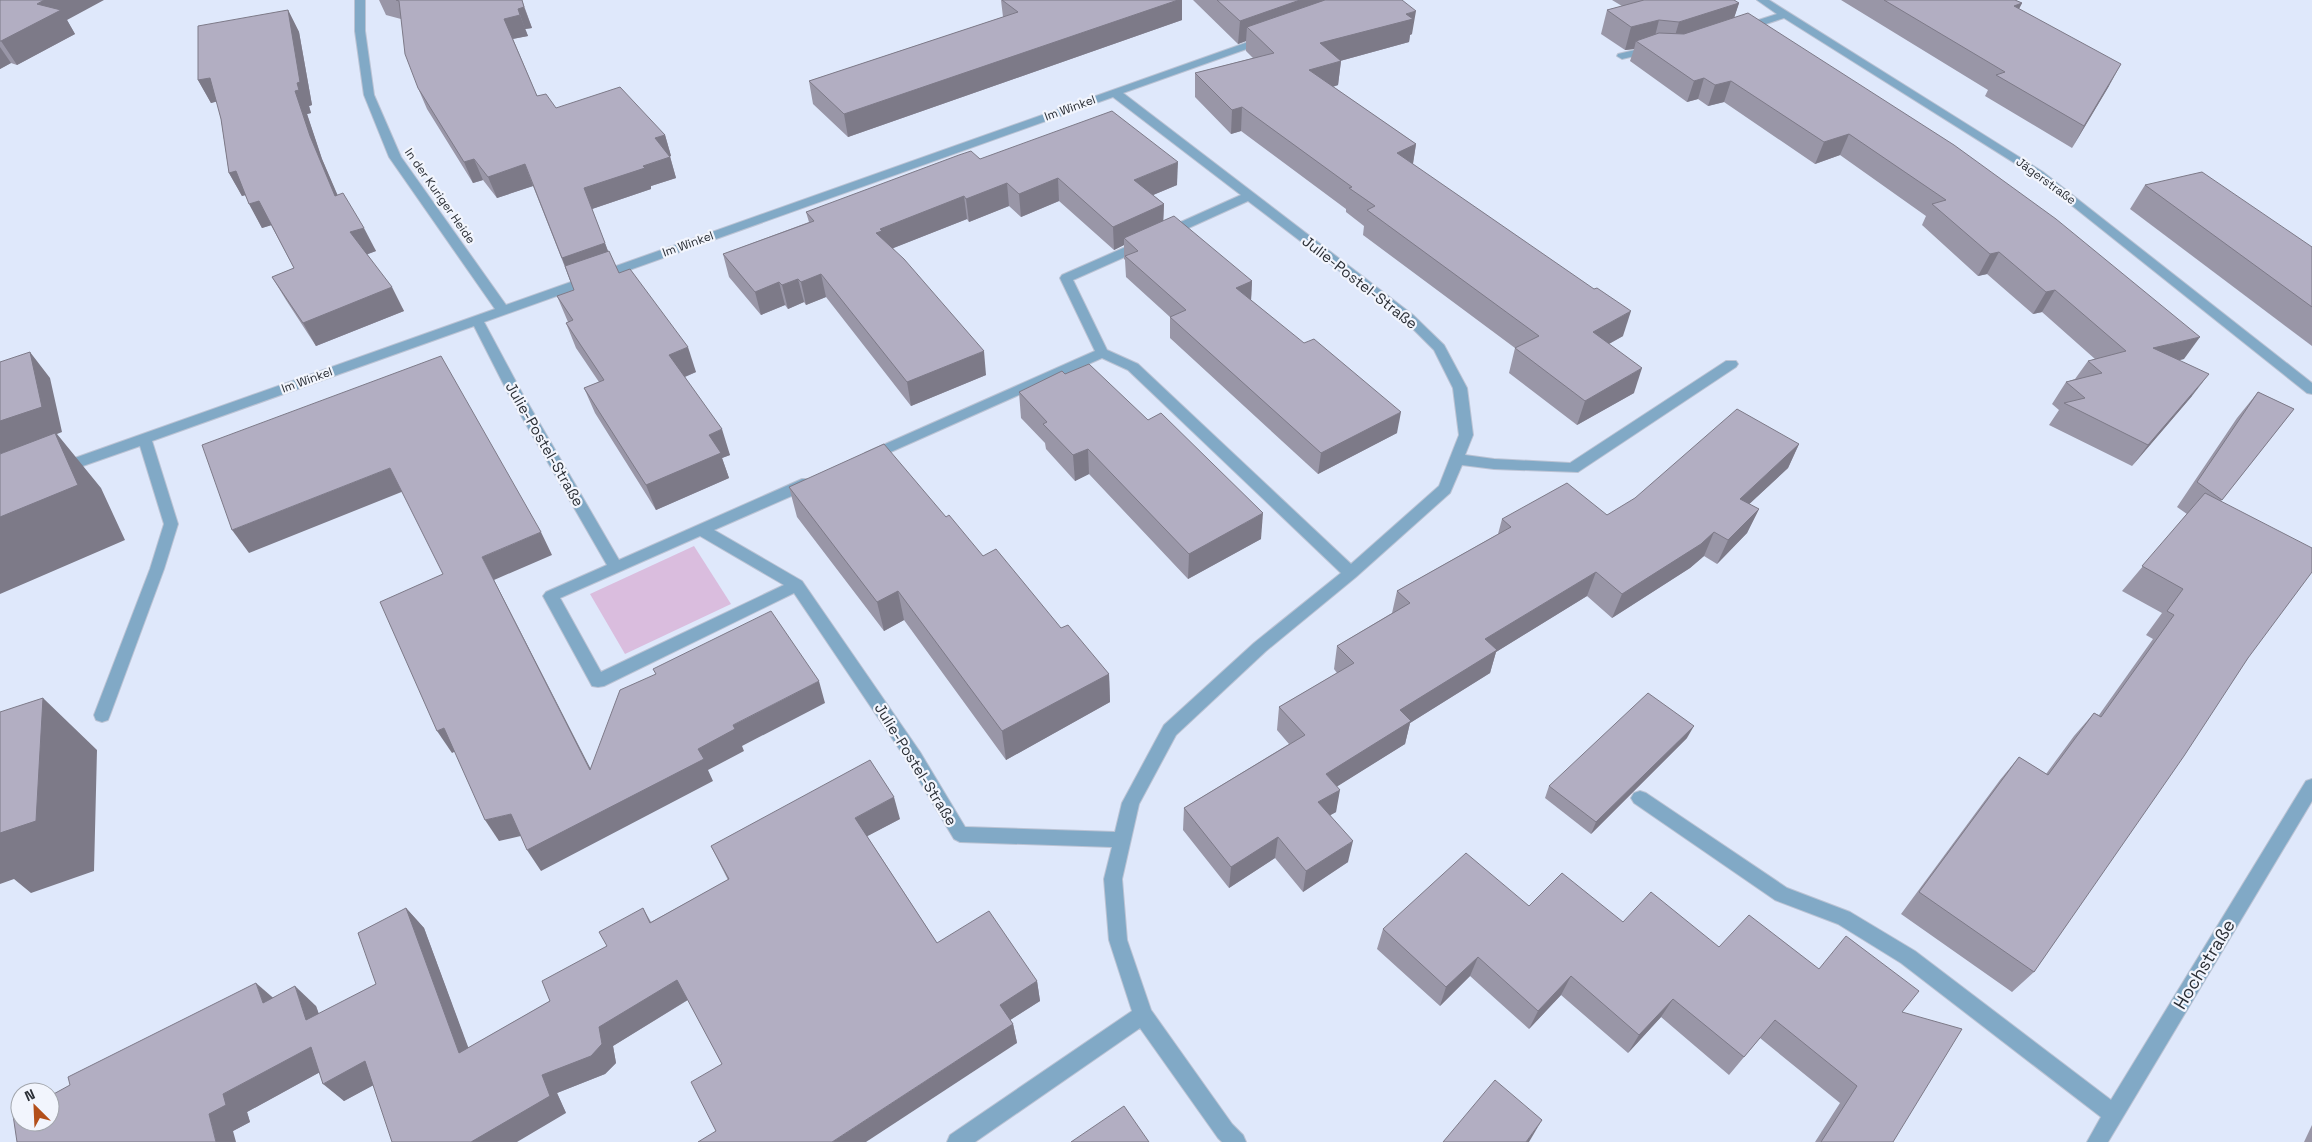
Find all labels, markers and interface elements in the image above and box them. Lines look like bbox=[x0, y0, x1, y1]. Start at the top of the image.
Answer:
street label: Im Winkel bbox=[1042, 91, 1098, 125]
street label: In der Kuriger Heide bbox=[401, 145, 479, 247]
street label: Jägerstraße bbox=[2013, 154, 2079, 208]
street label: Im Winkel bbox=[660, 227, 716, 261]
street label: Julie-Postel-Straße bbox=[1299, 231, 1421, 333]
street label: Im Winkel bbox=[279, 363, 335, 397]
street label: Julie-Postel-Straße bbox=[502, 378, 589, 510]
street label: Julie-Postel-Straße bbox=[871, 699, 961, 829]
street label: Hochstraße bbox=[2168, 915, 2240, 1013]
north arrow bbox=[10, 1082, 60, 1132]
text: N bbox=[22, 1085, 38, 1105]

